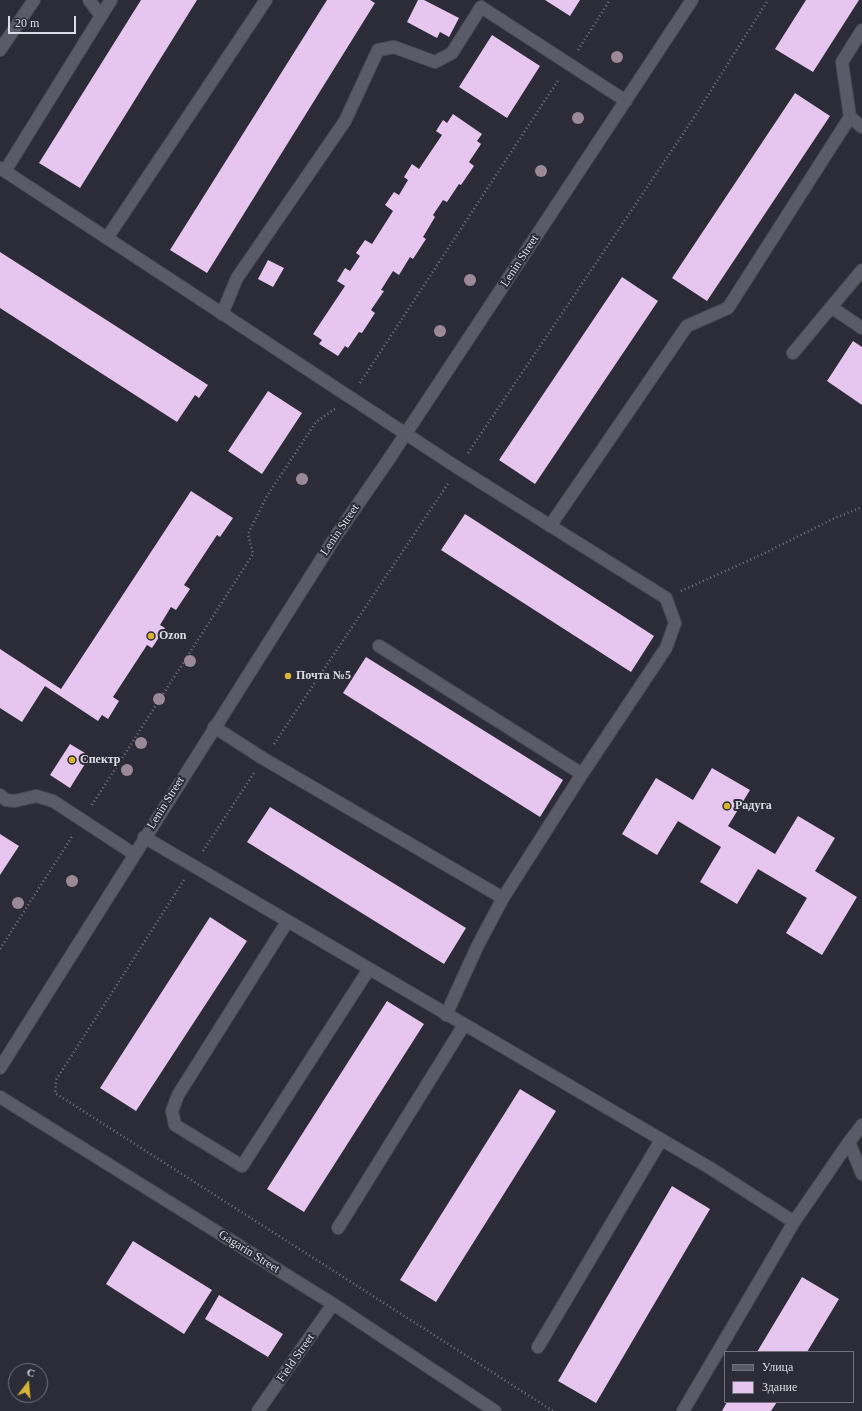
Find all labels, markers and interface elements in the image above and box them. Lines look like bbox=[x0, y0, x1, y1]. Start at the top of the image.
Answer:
scale bar bbox=[10, 8, 78, 34]
text: 20 m bbox=[15, 16, 39, 30]
street label: Lenin Street bbox=[498, 232, 542, 290]
street label: Lenin Street bbox=[318, 502, 362, 558]
place label: Ozon bbox=[159, 629, 186, 643]
marker: Ozon bbox=[146, 631, 156, 641]
place label: Почта №5 bbox=[296, 669, 351, 683]
marker: Почта №5 bbox=[283, 671, 293, 681]
place label: Спектр bbox=[80, 753, 121, 767]
marker: Спектр bbox=[67, 755, 77, 765]
street label: Lenin Street bbox=[144, 774, 188, 832]
place label: Радуга bbox=[735, 799, 772, 813]
marker: Радуга bbox=[722, 801, 732, 811]
street label: Gagarin Street bbox=[216, 1227, 282, 1277]
street label: Field Street bbox=[274, 1331, 318, 1385]
legend bbox=[724, 1351, 854, 1403]
text: Улица bbox=[762, 1360, 793, 1374]
north arrow bbox=[8, 1363, 48, 1403]
text: С bbox=[26, 1366, 37, 1379]
text: Здание bbox=[762, 1380, 797, 1394]

